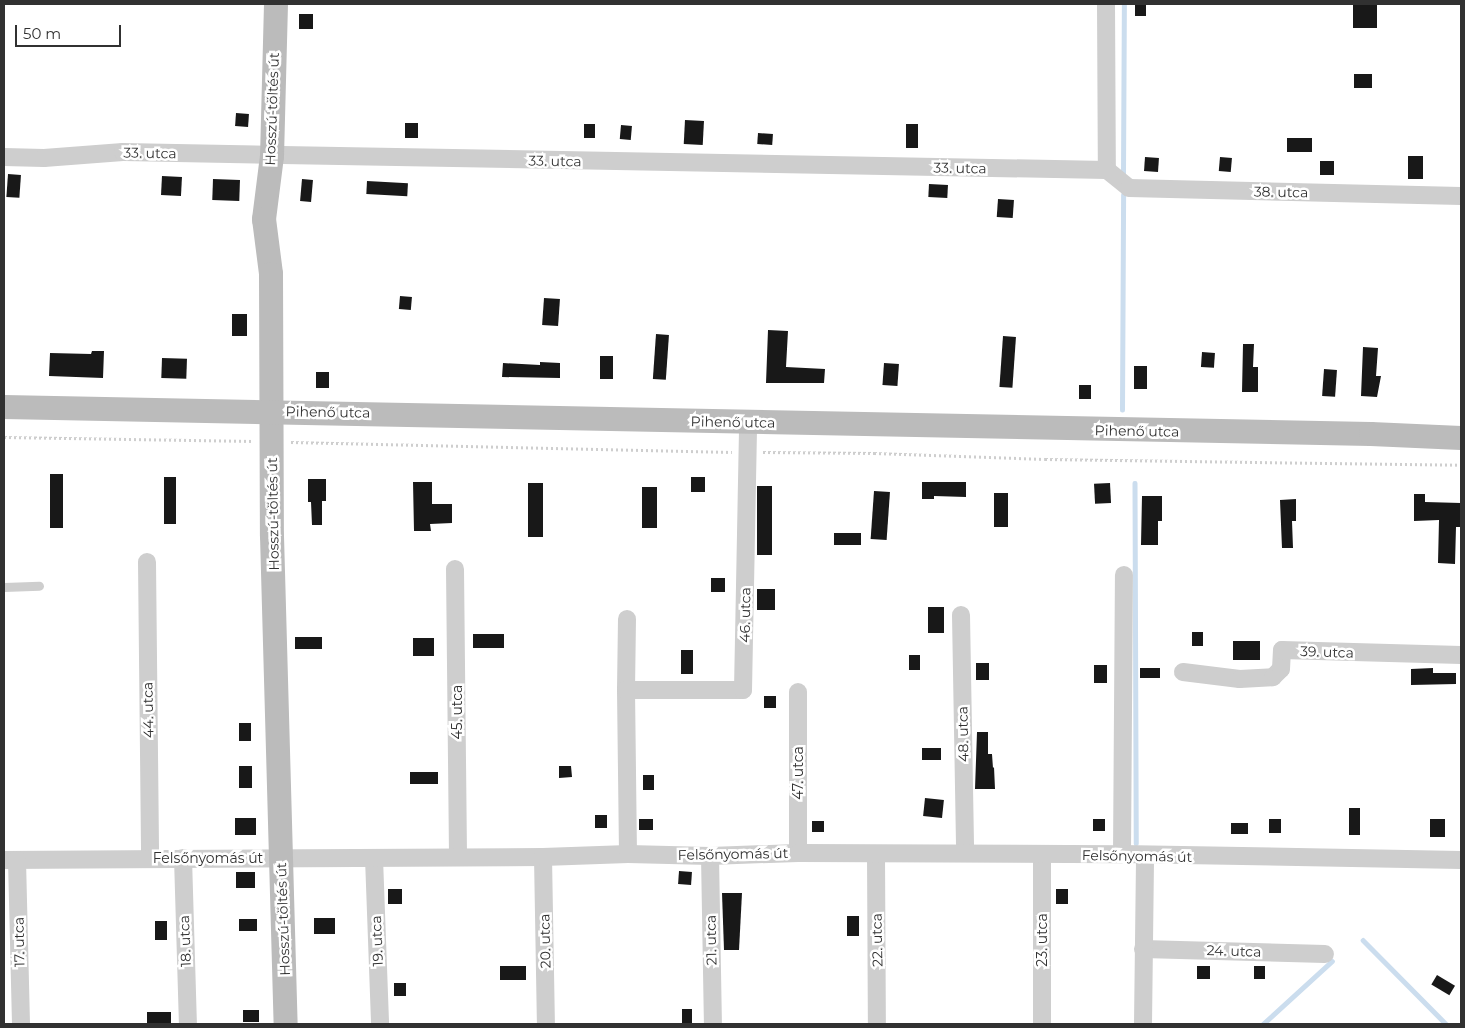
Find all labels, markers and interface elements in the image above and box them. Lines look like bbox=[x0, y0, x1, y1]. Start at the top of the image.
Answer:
scale bar bbox=[18, 15, 124, 47]
text: 50 m bbox=[23, 24, 61, 43]
street label: Hosszú-töltés út bbox=[262, 52, 282, 166]
street label: 33. utca bbox=[123, 144, 177, 162]
street label: 33. utca bbox=[528, 152, 582, 170]
street label: 33. utca bbox=[933, 159, 987, 177]
street label: 38. utca bbox=[1254, 183, 1308, 201]
street label: Pihenő utca bbox=[286, 403, 370, 421]
street label: Pihenő utca bbox=[691, 413, 775, 431]
street label: Pihenő utca bbox=[1095, 422, 1179, 440]
street label: Hosszú-töltés út bbox=[264, 457, 282, 571]
street label: 46. utca bbox=[736, 587, 754, 643]
street label: 39. utca bbox=[1300, 643, 1354, 661]
street label: 44. utca bbox=[139, 682, 157, 738]
street label: 45. utca bbox=[449, 685, 465, 739]
street label: 48. utca bbox=[954, 706, 972, 762]
street label: 47. utca bbox=[790, 746, 806, 800]
street label: Felsőnyomás út bbox=[678, 845, 788, 863]
street label: Felsőnyomás út bbox=[1082, 847, 1192, 865]
street label: Felsőnyomás út bbox=[153, 850, 263, 866]
street label: Hosszú-töltés út bbox=[273, 862, 293, 976]
street label: 22. utca bbox=[868, 913, 886, 967]
street label: 23. utca bbox=[1034, 913, 1050, 967]
street label: 20. utca bbox=[536, 914, 554, 968]
street label: 18. utca bbox=[176, 915, 194, 967]
street label: 19. utca bbox=[368, 915, 386, 967]
street label: 21. utca bbox=[702, 915, 720, 965]
street label: 17. utca bbox=[10, 917, 28, 967]
street label: 24. utca bbox=[1206, 942, 1262, 960]

